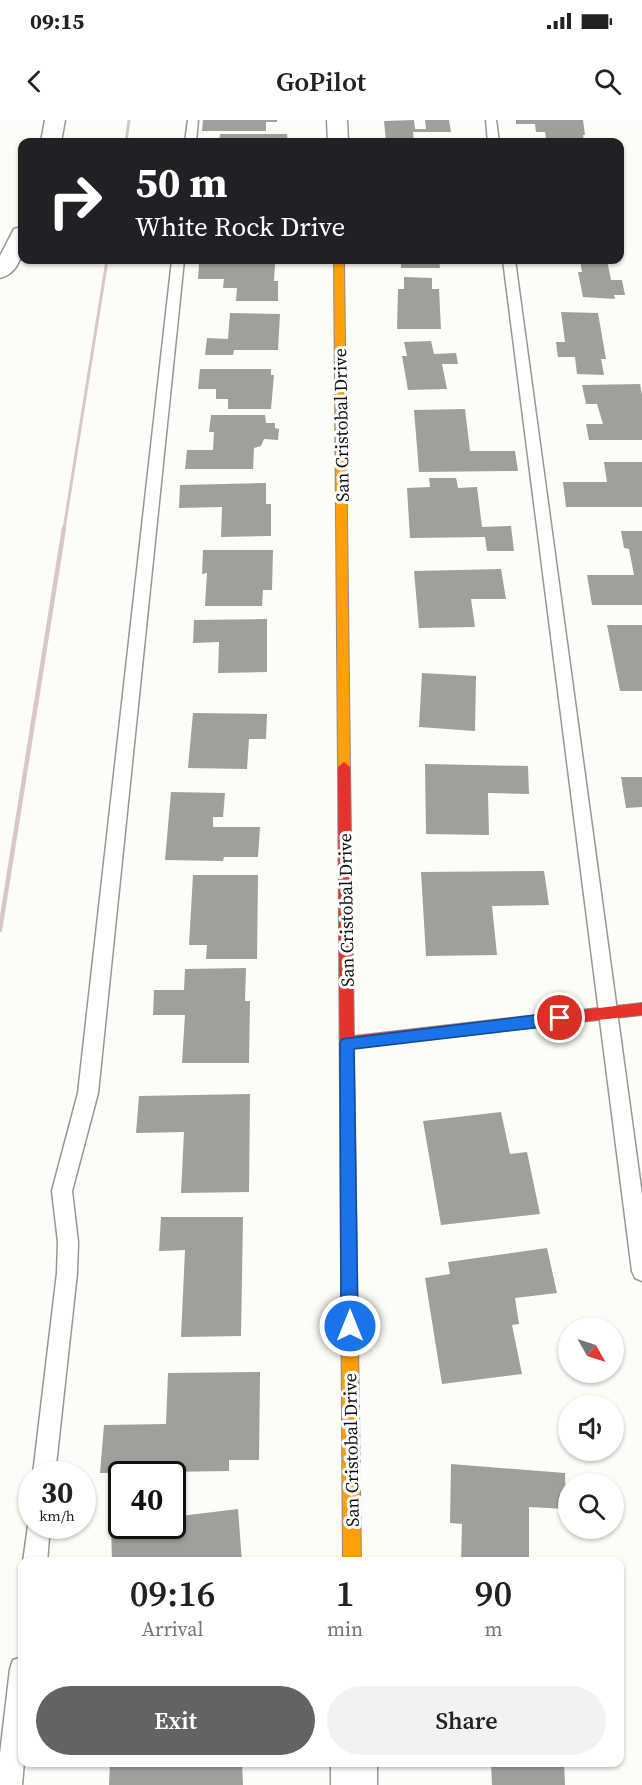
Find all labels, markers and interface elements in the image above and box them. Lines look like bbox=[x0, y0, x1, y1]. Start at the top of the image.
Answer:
text: 09:15 bbox=[30, 6, 84, 36]
text: GoPilot bbox=[276, 63, 366, 100]
icon: back bbox=[18, 65, 51, 98]
icon: search bbox=[591, 65, 624, 98]
text: 50 m bbox=[135, 153, 228, 211]
icon: right bbox=[36, 162, 114, 240]
text: White Rock Drive bbox=[135, 208, 345, 245]
street label: San Cristobal Drive bbox=[327, 348, 355, 502]
street label: San Cristobal Drive bbox=[332, 833, 360, 987]
pin bbox=[534, 992, 585, 1043]
icon: arrive bbox=[543, 1001, 576, 1034]
position arrow bbox=[318, 1294, 382, 1358]
north arrow bbox=[558, 1317, 624, 1383]
map controls bbox=[558, 1317, 624, 1539]
street label: San Cristobal Drive bbox=[337, 1373, 365, 1527]
button: sound bbox=[558, 1395, 624, 1461]
speed limit sign: 40 bbox=[108, 1461, 186, 1539]
text: 30 bbox=[41, 1472, 73, 1513]
button: search bbox=[558, 1473, 624, 1539]
text: km/h bbox=[39, 1505, 75, 1526]
text: 09:16 bbox=[130, 1569, 215, 1618]
text: 1 bbox=[336, 1569, 354, 1618]
text: 90 bbox=[475, 1569, 512, 1618]
text: Arrival bbox=[142, 1615, 203, 1643]
text: min bbox=[327, 1615, 363, 1643]
text: m bbox=[485, 1615, 503, 1643]
button: Exit bbox=[36, 1686, 315, 1755]
button: Share bbox=[327, 1686, 606, 1755]

